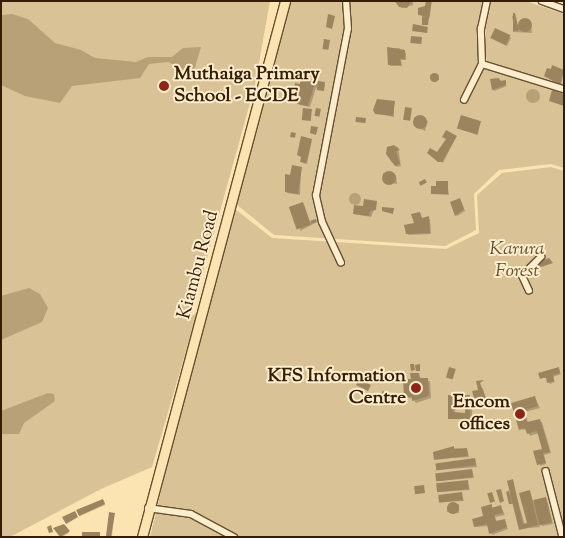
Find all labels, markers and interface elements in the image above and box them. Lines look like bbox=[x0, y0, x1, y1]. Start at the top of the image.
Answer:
place label: Muthaiga Primary School - ECDE bbox=[174, 64, 320, 108]
marker: Muthaiga Primary School - ECDE bbox=[158, 80, 170, 92]
street label: Kiambu Road bbox=[174, 208, 224, 322]
park label: Karura Forest bbox=[489, 239, 545, 283]
place label: KFS Information Centre bbox=[267, 366, 406, 410]
marker: KFS Information Centre bbox=[410, 382, 422, 394]
place label: Encom offices bbox=[453, 392, 510, 436]
marker: Encom offices bbox=[514, 408, 526, 420]

